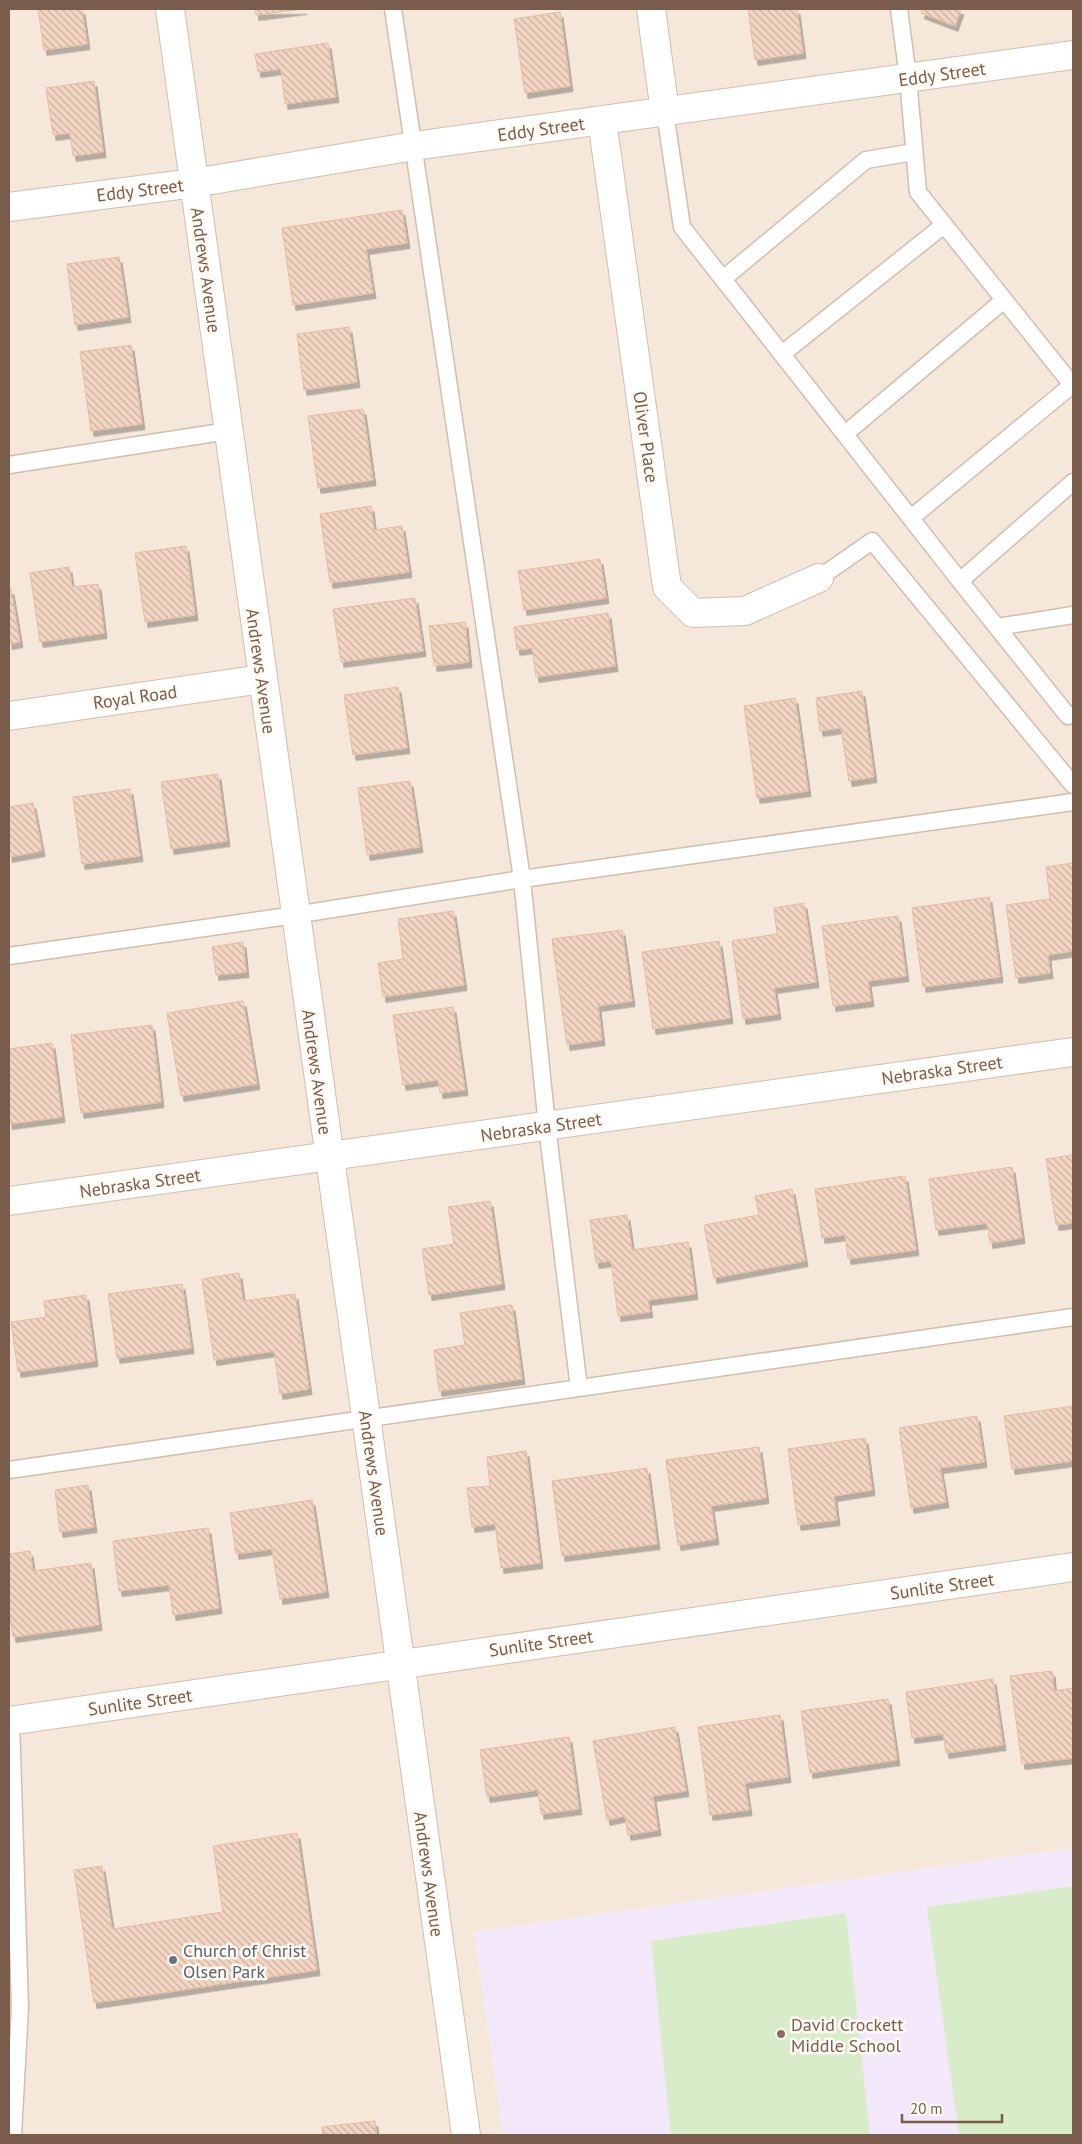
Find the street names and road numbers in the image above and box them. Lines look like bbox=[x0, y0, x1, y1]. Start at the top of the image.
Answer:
street label: Eddy Street bbox=[897, 57, 987, 91]
street label: Eddy Street bbox=[496, 112, 586, 146]
street label: Eddy Street bbox=[95, 173, 185, 207]
street label: Andrews Avenue bbox=[186, 206, 226, 334]
street label: Oliver Place bbox=[628, 390, 664, 484]
street label: Andrews Avenue bbox=[241, 607, 281, 735]
street label: Royal Road bbox=[91, 680, 179, 714]
street label: Andrews Avenue bbox=[297, 1008, 337, 1136]
street label: Nebraska Street bbox=[880, 1050, 1004, 1090]
street label: Nebraska Street bbox=[479, 1107, 603, 1147]
street label: Nebraska Street bbox=[78, 1163, 202, 1203]
street label: Andrews Avenue bbox=[354, 1409, 394, 1537]
street label: Sunlite Street bbox=[888, 1567, 996, 1605]
street label: Sunlite Street bbox=[487, 1624, 595, 1662]
street label: Sunlite Street bbox=[86, 1683, 194, 1721]
street label: Andrews Avenue bbox=[409, 1810, 449, 1938]

